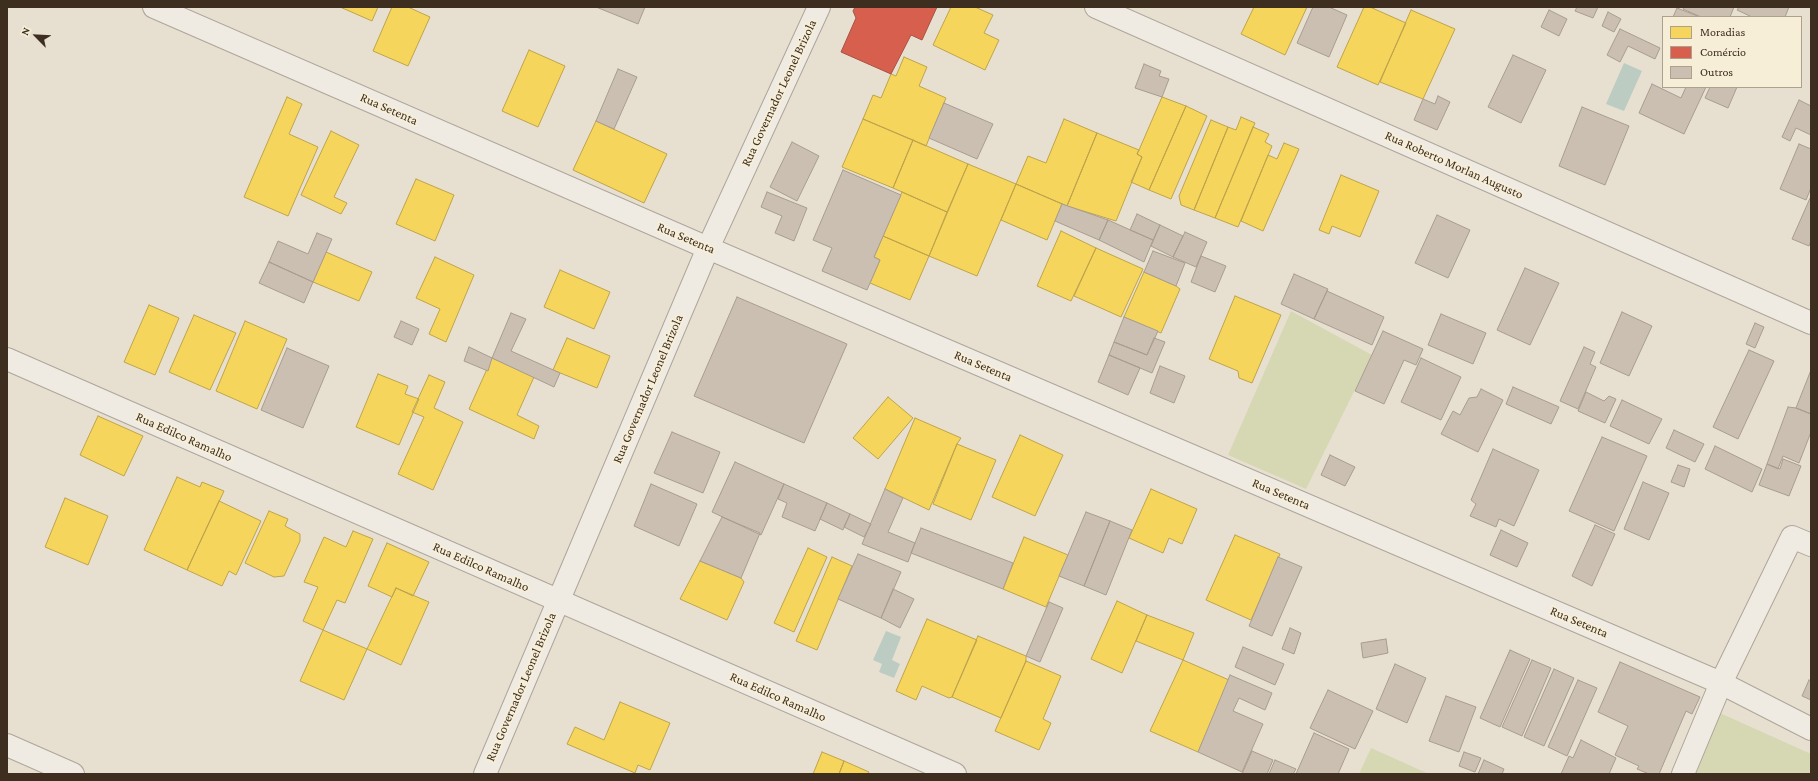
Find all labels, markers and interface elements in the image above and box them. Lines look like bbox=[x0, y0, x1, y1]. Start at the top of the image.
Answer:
north arrow bbox=[16, 16, 56, 56]
legend bbox=[1662, 16, 1802, 88]
street label: Rua Governador Leonel Brizola bbox=[738, 17, 820, 169]
text: N bbox=[18, 25, 32, 37]
text: Moradias bbox=[1700, 25, 1745, 39]
text: Comércio bbox=[1700, 45, 1746, 59]
text: Outros bbox=[1700, 65, 1733, 79]
street label: Rua Setenta bbox=[358, 89, 420, 129]
street label: Rua Roberto Morlan Augusto bbox=[1382, 127, 1526, 203]
street label: Rua Setenta bbox=[655, 219, 717, 257]
street label: Rua Governador Leonel Brizola bbox=[609, 312, 687, 466]
street label: Rua Setenta bbox=[952, 347, 1014, 385]
street label: Rua Edilco Ramalho bbox=[133, 409, 235, 465]
street label: Rua Setenta bbox=[1250, 475, 1312, 513]
street label: Rua Edilco Ramalho bbox=[430, 539, 532, 595]
street label: Rua Setenta bbox=[1548, 603, 1610, 641]
street label: Rua Governador Leonel Brizola bbox=[482, 610, 560, 764]
street label: Rua Edilco Ramalho bbox=[727, 669, 829, 725]

